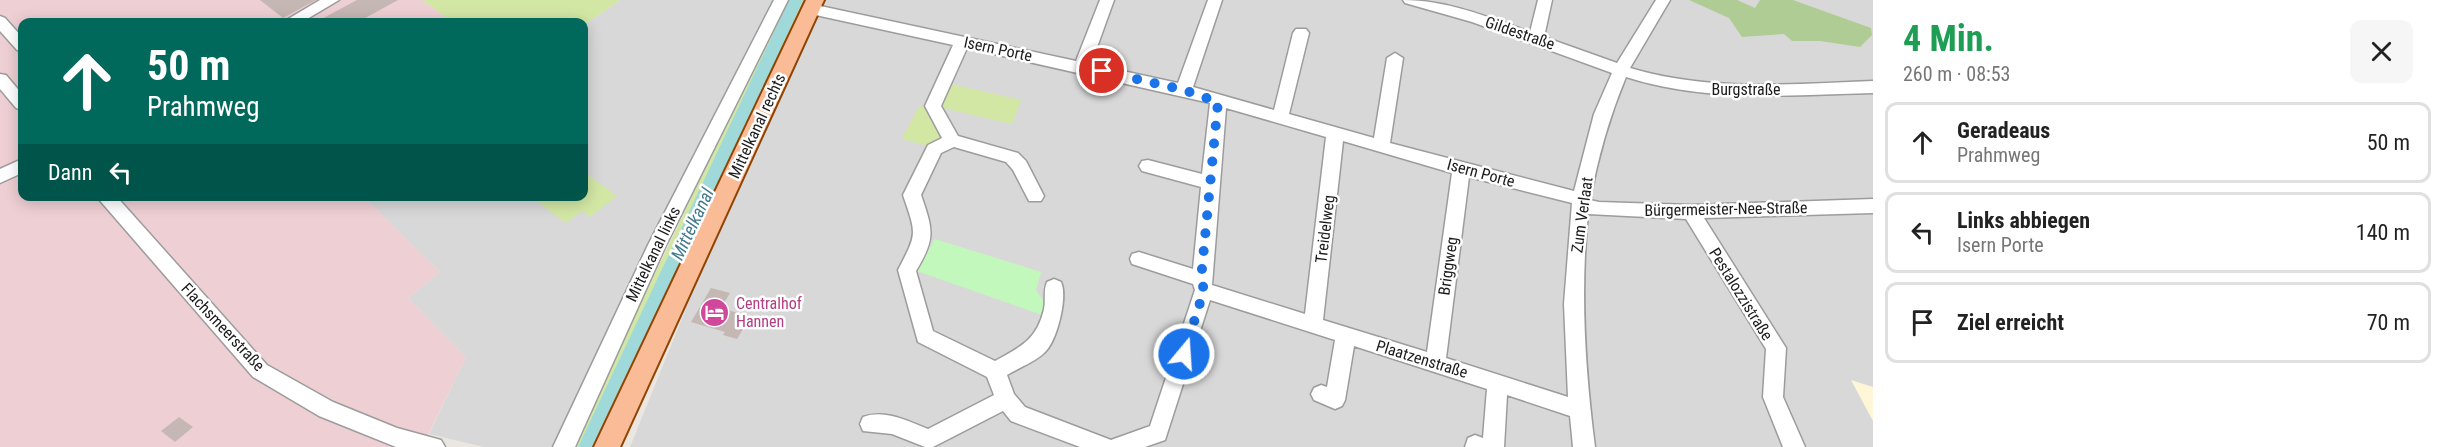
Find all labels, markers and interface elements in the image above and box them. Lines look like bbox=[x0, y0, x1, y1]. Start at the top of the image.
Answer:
street label: Gildestraße bbox=[1483, 12, 1557, 54]
text: 4 Min. bbox=[1903, 18, 1994, 60]
button: close bbox=[2350, 20, 2413, 83]
street label: Isern Porte bbox=[962, 32, 1034, 66]
text: 50 m bbox=[147, 41, 230, 90]
icon: ahead bbox=[48, 42, 126, 120]
pin bbox=[1076, 45, 1127, 96]
icon: arrive bbox=[1085, 54, 1118, 87]
text: 260 m · 08:53 bbox=[1903, 62, 2010, 86]
street label: Mittelkanal rechts bbox=[724, 71, 790, 181]
street label: Burgstraße bbox=[1711, 80, 1781, 99]
text: Prahmweg bbox=[147, 91, 259, 123]
text: Geradeaus bbox=[1957, 118, 2050, 143]
icon: ahead bbox=[1906, 126, 1939, 159]
text: 50 m bbox=[2367, 130, 2410, 155]
text: Prahmweg bbox=[1957, 143, 2040, 167]
street label: Isern Porte bbox=[1445, 155, 1517, 191]
icon: left bbox=[104, 156, 137, 189]
text: Dann bbox=[48, 160, 92, 185]
street label: Zum Verlaat bbox=[1567, 176, 1597, 254]
water label: Mittelkanal bbox=[666, 184, 718, 263]
street label: Treidelweg bbox=[1311, 194, 1339, 264]
street label: Bürgermeister-Nee-Straße bbox=[1644, 198, 1808, 220]
street label: Mittelkanal links bbox=[622, 203, 684, 305]
text: Links abbiegen bbox=[1957, 208, 2090, 233]
icon: left bbox=[1906, 216, 1939, 249]
text: 140 m bbox=[2356, 220, 2410, 245]
text: Isern Porte bbox=[1957, 233, 2044, 257]
street label: Briggweg bbox=[1434, 236, 1462, 296]
street label: Pestalozzistraße bbox=[1705, 244, 1777, 344]
street label: Flachsmeerstraße bbox=[177, 279, 269, 375]
place label: Centralhof Hannen bbox=[736, 294, 802, 331]
hotel icon: Centralhof Hannen bbox=[699, 296, 731, 328]
icon: arrive bbox=[1906, 306, 1939, 339]
text: Ziel erreicht bbox=[1957, 310, 2064, 335]
text: 70 m bbox=[2367, 310, 2410, 335]
position arrow bbox=[1152, 322, 1216, 386]
street label: Plaatzenstraße bbox=[1374, 336, 1470, 382]

